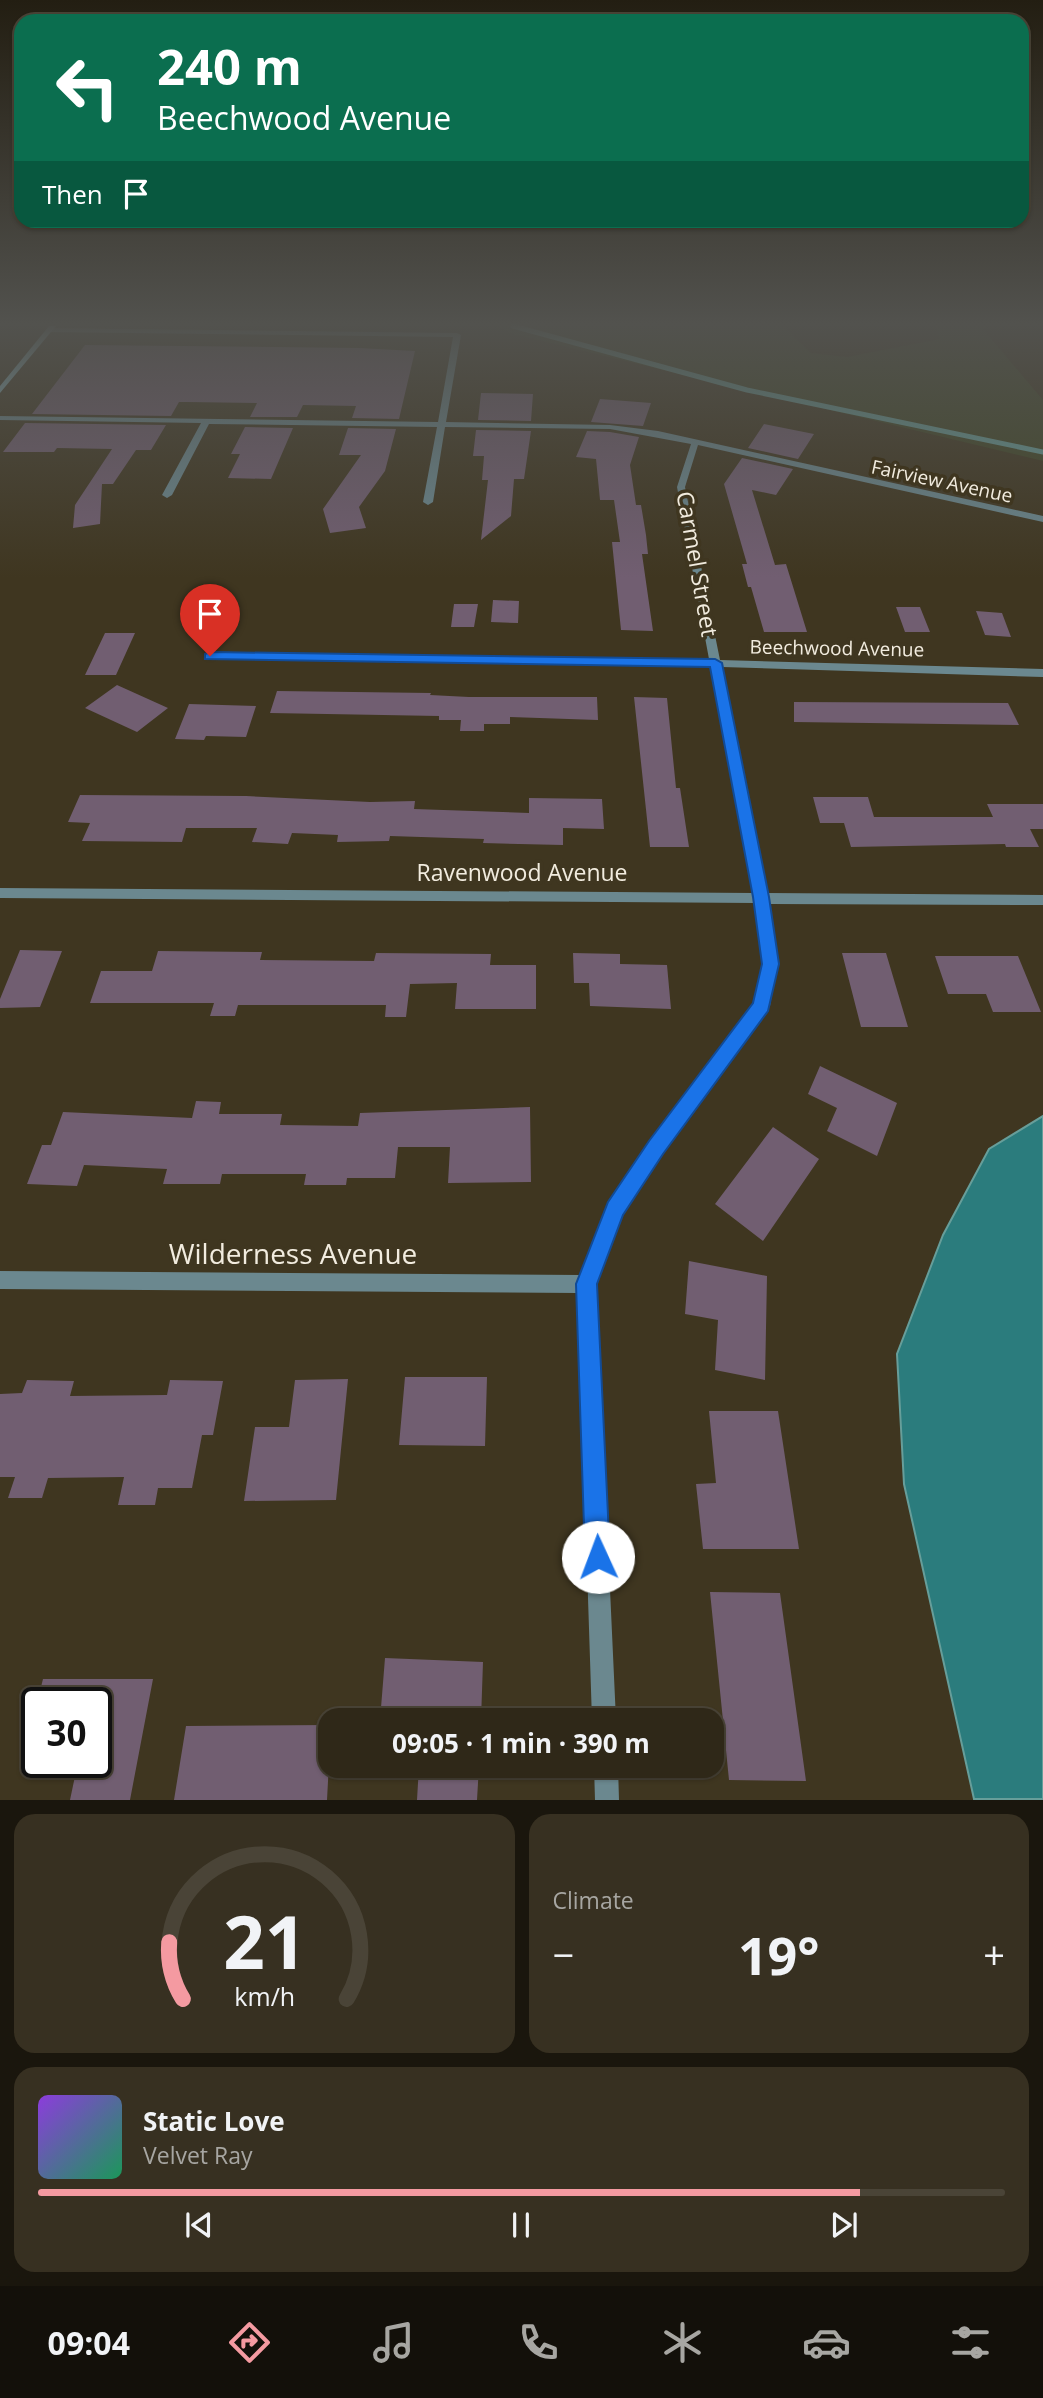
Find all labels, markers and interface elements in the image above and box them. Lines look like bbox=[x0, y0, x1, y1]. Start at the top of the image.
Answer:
text: 240 m bbox=[157, 33, 302, 99]
icon: left bbox=[42, 42, 133, 133]
text: Beechwood Avenue bbox=[157, 96, 451, 139]
icon: arrive bbox=[117, 175, 155, 213]
text: Then bbox=[42, 176, 103, 212]
street label: Fairview Avenue bbox=[869, 453, 1015, 509]
street label: Carmel Street bbox=[669, 489, 726, 639]
pin bbox=[180, 584, 240, 656]
icon: arrive bbox=[191, 595, 229, 633]
street label: Beechwood Avenue bbox=[749, 633, 925, 663]
street label: Ravenwood Avenue bbox=[416, 856, 628, 888]
street label: Wilderness Avenue bbox=[169, 1234, 417, 1272]
position arrow bbox=[561, 1520, 635, 1594]
speed limit sign: 30 bbox=[21, 1687, 112, 1778]
text: 09:05 · 1 min · 390 m bbox=[392, 1725, 650, 1761]
text: Climate bbox=[553, 1884, 634, 1916]
text: 21 bbox=[223, 1892, 306, 1991]
text: 19° bbox=[738, 1919, 820, 1990]
text: − bbox=[553, 1928, 574, 1980]
text: + bbox=[983, 1928, 1005, 1980]
text: km/h bbox=[234, 1979, 295, 2013]
text: Static Love bbox=[143, 2103, 285, 2139]
text: Velvet Ray bbox=[143, 2139, 253, 2171]
icon: previous bbox=[180, 2206, 218, 2244]
icon: pause bbox=[502, 2206, 540, 2244]
icon: next bbox=[825, 2206, 863, 2244]
icon: directions bbox=[225, 2318, 274, 2367]
icon: music bbox=[369, 2318, 418, 2367]
icon: phone bbox=[514, 2318, 563, 2367]
icon: climate bbox=[658, 2318, 707, 2367]
icon: car bbox=[802, 2318, 851, 2367]
icon: filters bbox=[946, 2318, 995, 2367]
text: 09:04 bbox=[48, 2321, 130, 2364]

